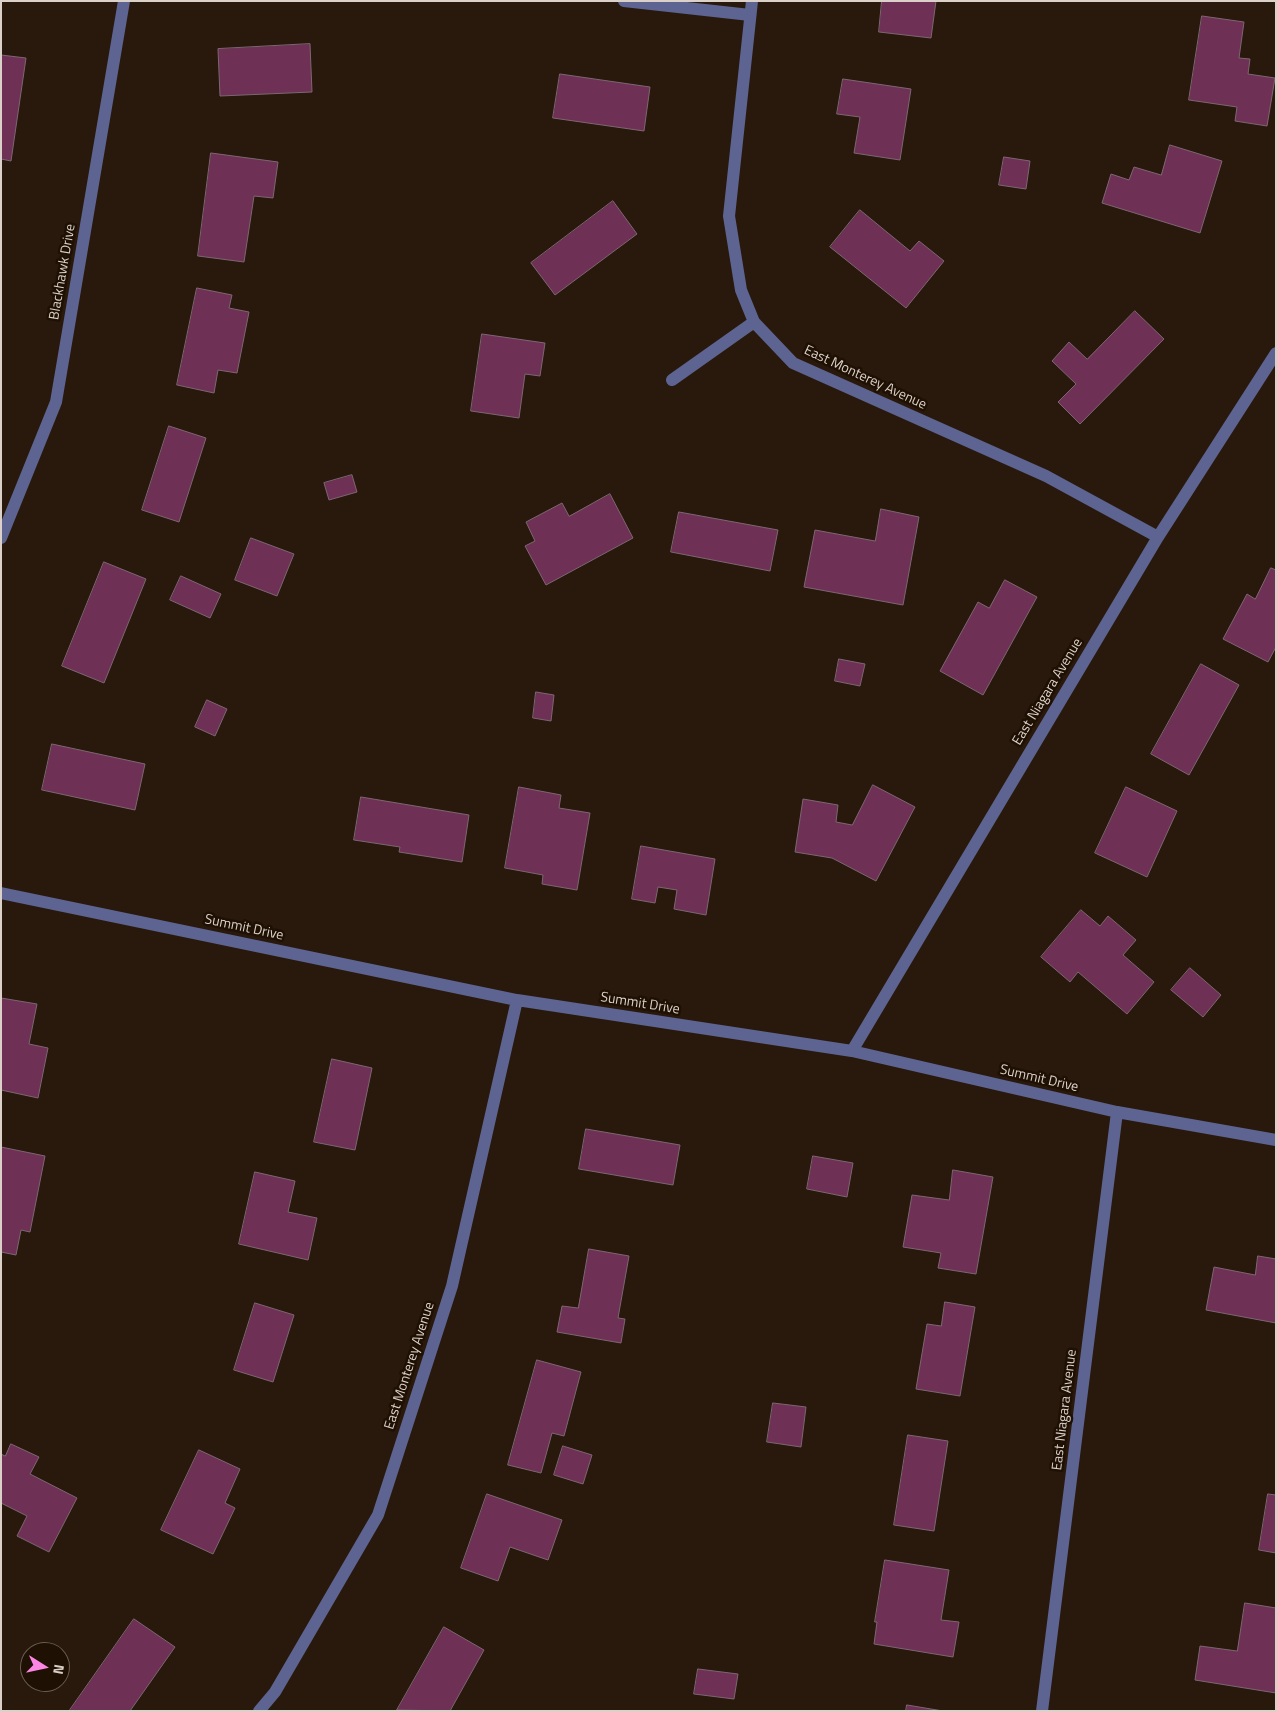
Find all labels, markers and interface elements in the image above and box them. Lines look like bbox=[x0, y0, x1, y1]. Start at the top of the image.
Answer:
street label: Blackhawk Drive bbox=[46, 223, 80, 321]
street label: East Monterey Avenue bbox=[801, 342, 929, 414]
street label: East Niagara Avenue bbox=[1009, 635, 1087, 749]
street label: Summit Drive bbox=[203, 911, 285, 945]
street label: Summit Drive bbox=[599, 989, 681, 1019]
street label: Summit Drive bbox=[998, 1062, 1080, 1096]
street label: East Monterey Avenue bbox=[381, 1300, 439, 1432]
street label: East Niagara Avenue bbox=[1049, 1349, 1081, 1471]
north arrow bbox=[20, 1642, 70, 1692]
text: N bbox=[48, 1663, 70, 1676]

